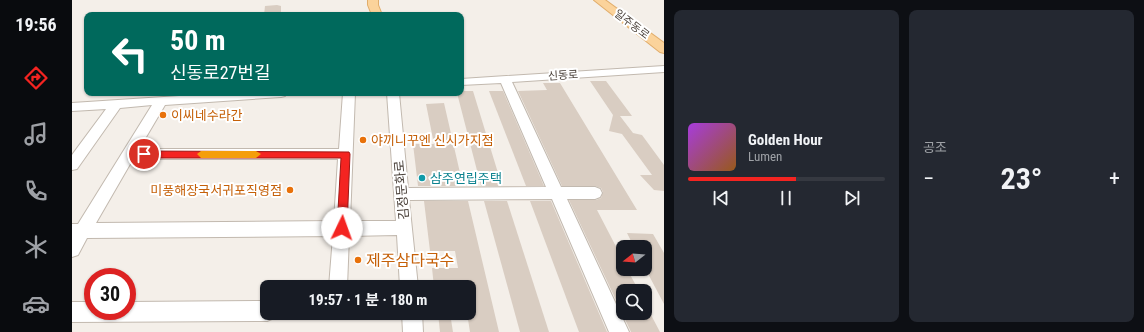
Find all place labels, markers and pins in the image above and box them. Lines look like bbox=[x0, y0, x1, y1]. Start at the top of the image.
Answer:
place label: 이씨네수라간 bbox=[171, 108, 243, 123]
marker: 이씨네수라간 bbox=[158, 110, 168, 120]
place label: 야끼니꾸엔 신시가지점 bbox=[371, 133, 494, 148]
marker: 야끼니꾸엔 신시가지점 bbox=[358, 135, 368, 145]
pin bbox=[127, 137, 161, 171]
place label: 삼주연립주택 bbox=[430, 171, 502, 186]
marker: 삼주연립주택 bbox=[417, 173, 427, 183]
place label: 미풍해장국서귀포직영점 bbox=[150, 183, 282, 198]
marker: 미풍해장국서귀포직영점 bbox=[285, 185, 295, 195]
place label: 제주삼다국수 bbox=[366, 251, 454, 270]
marker: 제주삼다국수 bbox=[353, 255, 363, 265]

